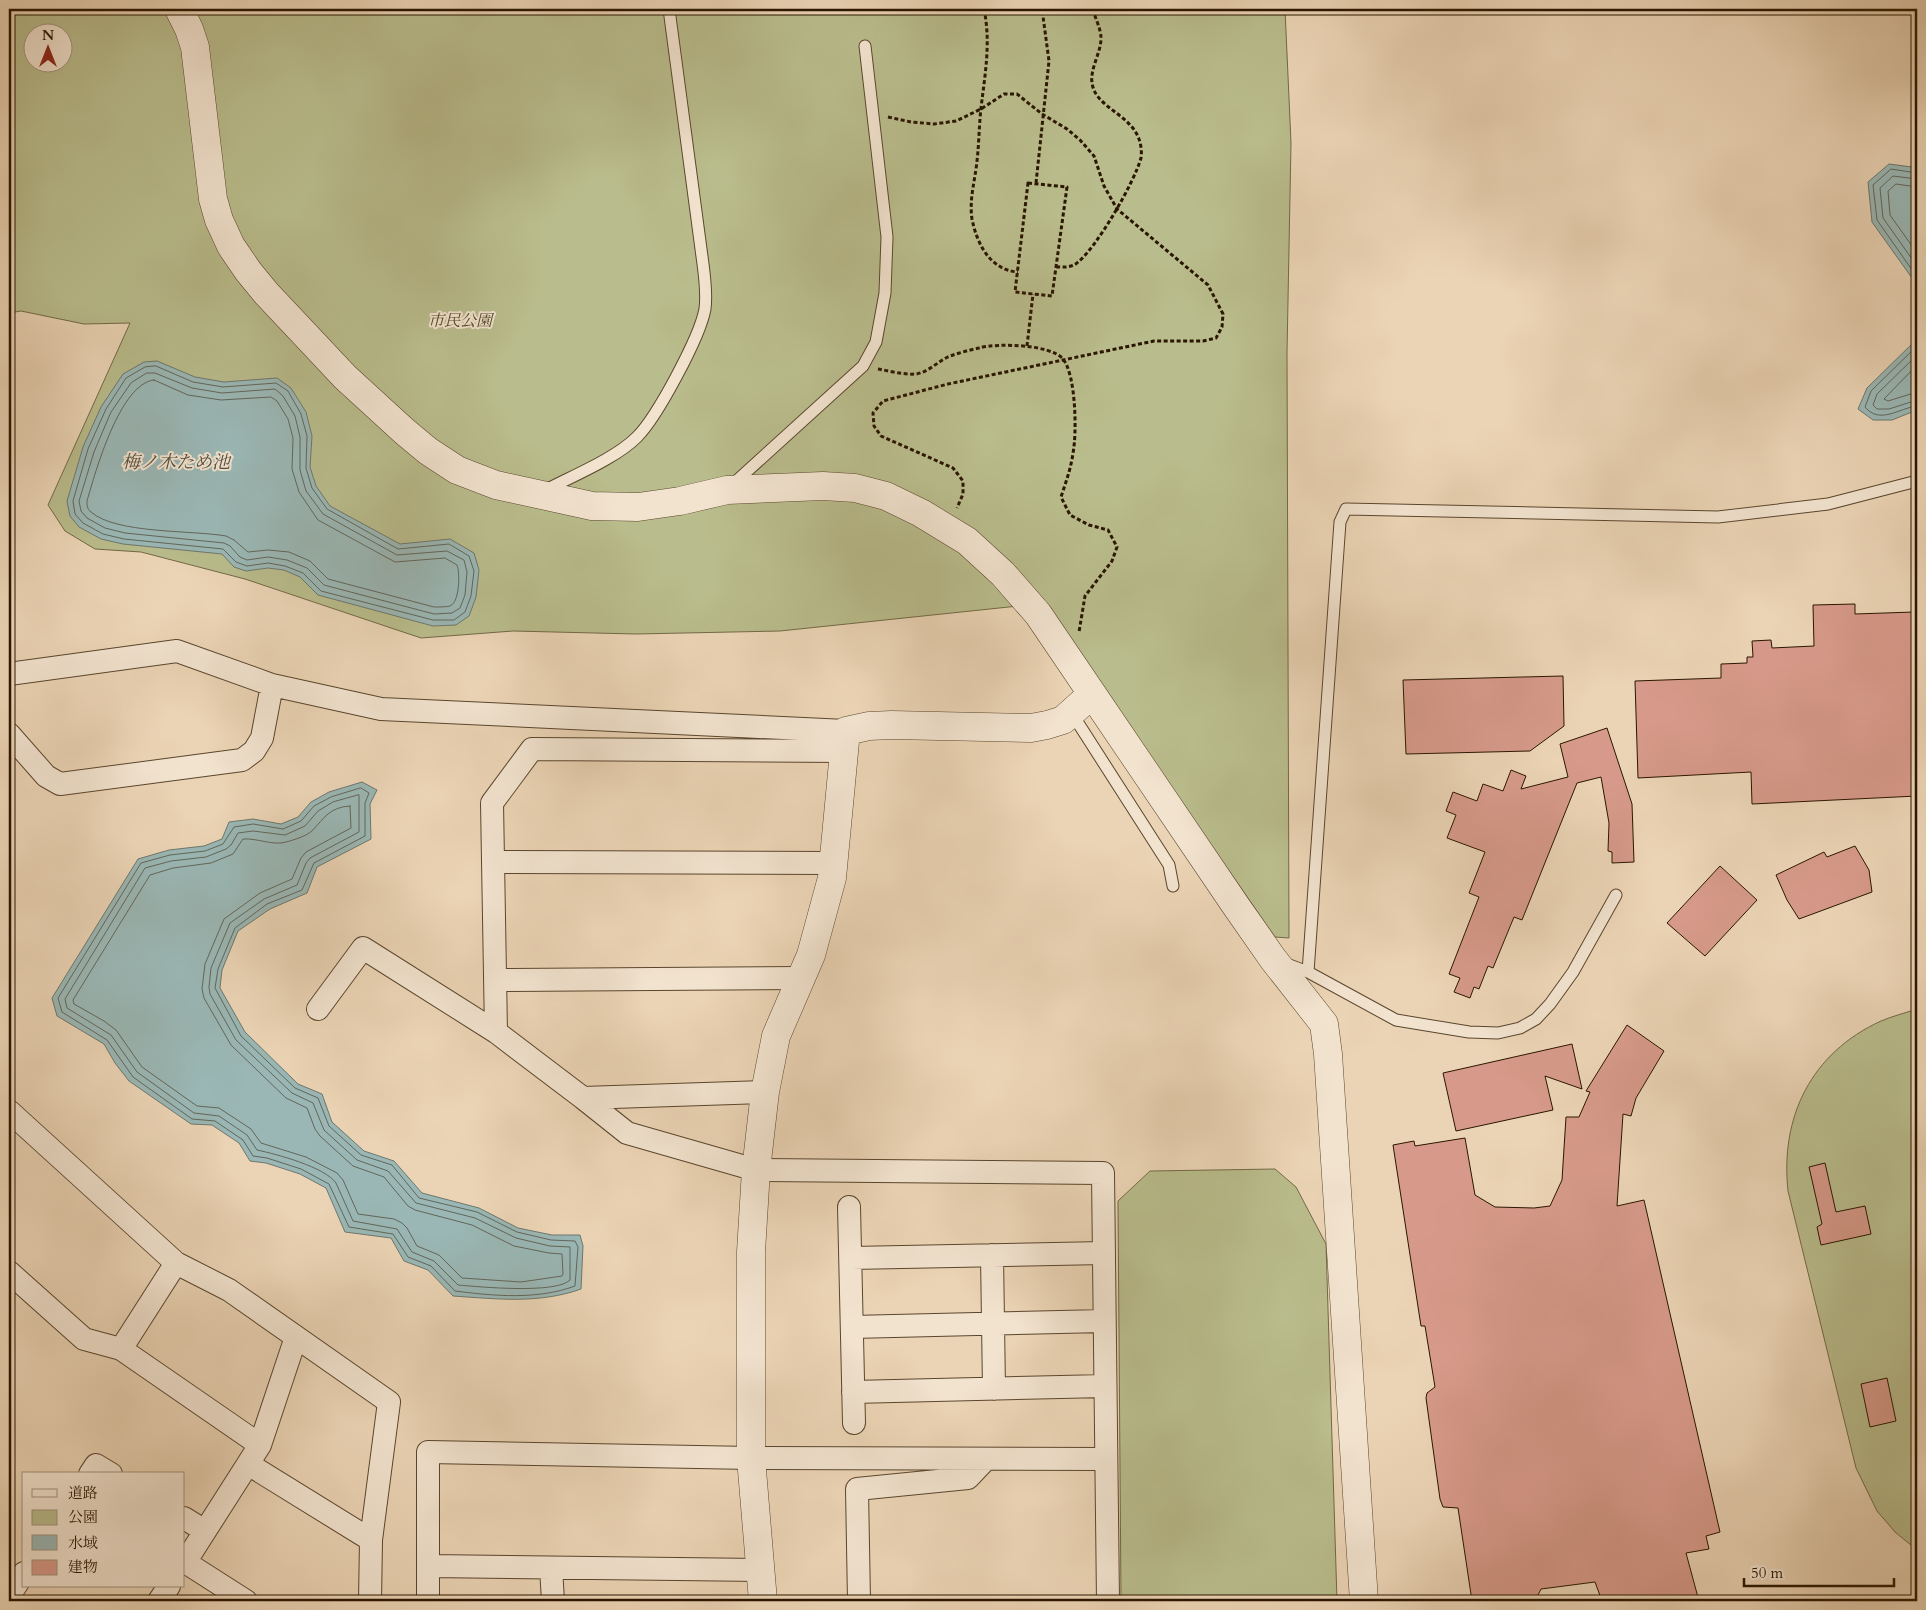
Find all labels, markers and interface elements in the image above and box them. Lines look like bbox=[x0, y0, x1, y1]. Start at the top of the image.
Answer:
north arrow bbox=[22, 22, 72, 72]
text: N bbox=[42, 26, 54, 45]
park label: 市民公園 bbox=[428, 310, 495, 332]
water label: 梅ノ木ため池 bbox=[122, 450, 232, 475]
legend bbox=[22, 1472, 185, 1588]
text: 道路 bbox=[68, 1483, 98, 1503]
text: 公園 bbox=[68, 1507, 98, 1527]
text: 水域 bbox=[68, 1533, 98, 1553]
scale bar bbox=[1744, 1555, 1894, 1587]
text: 建物 bbox=[68, 1557, 98, 1577]
text: 50 m bbox=[1751, 1563, 1783, 1583]

